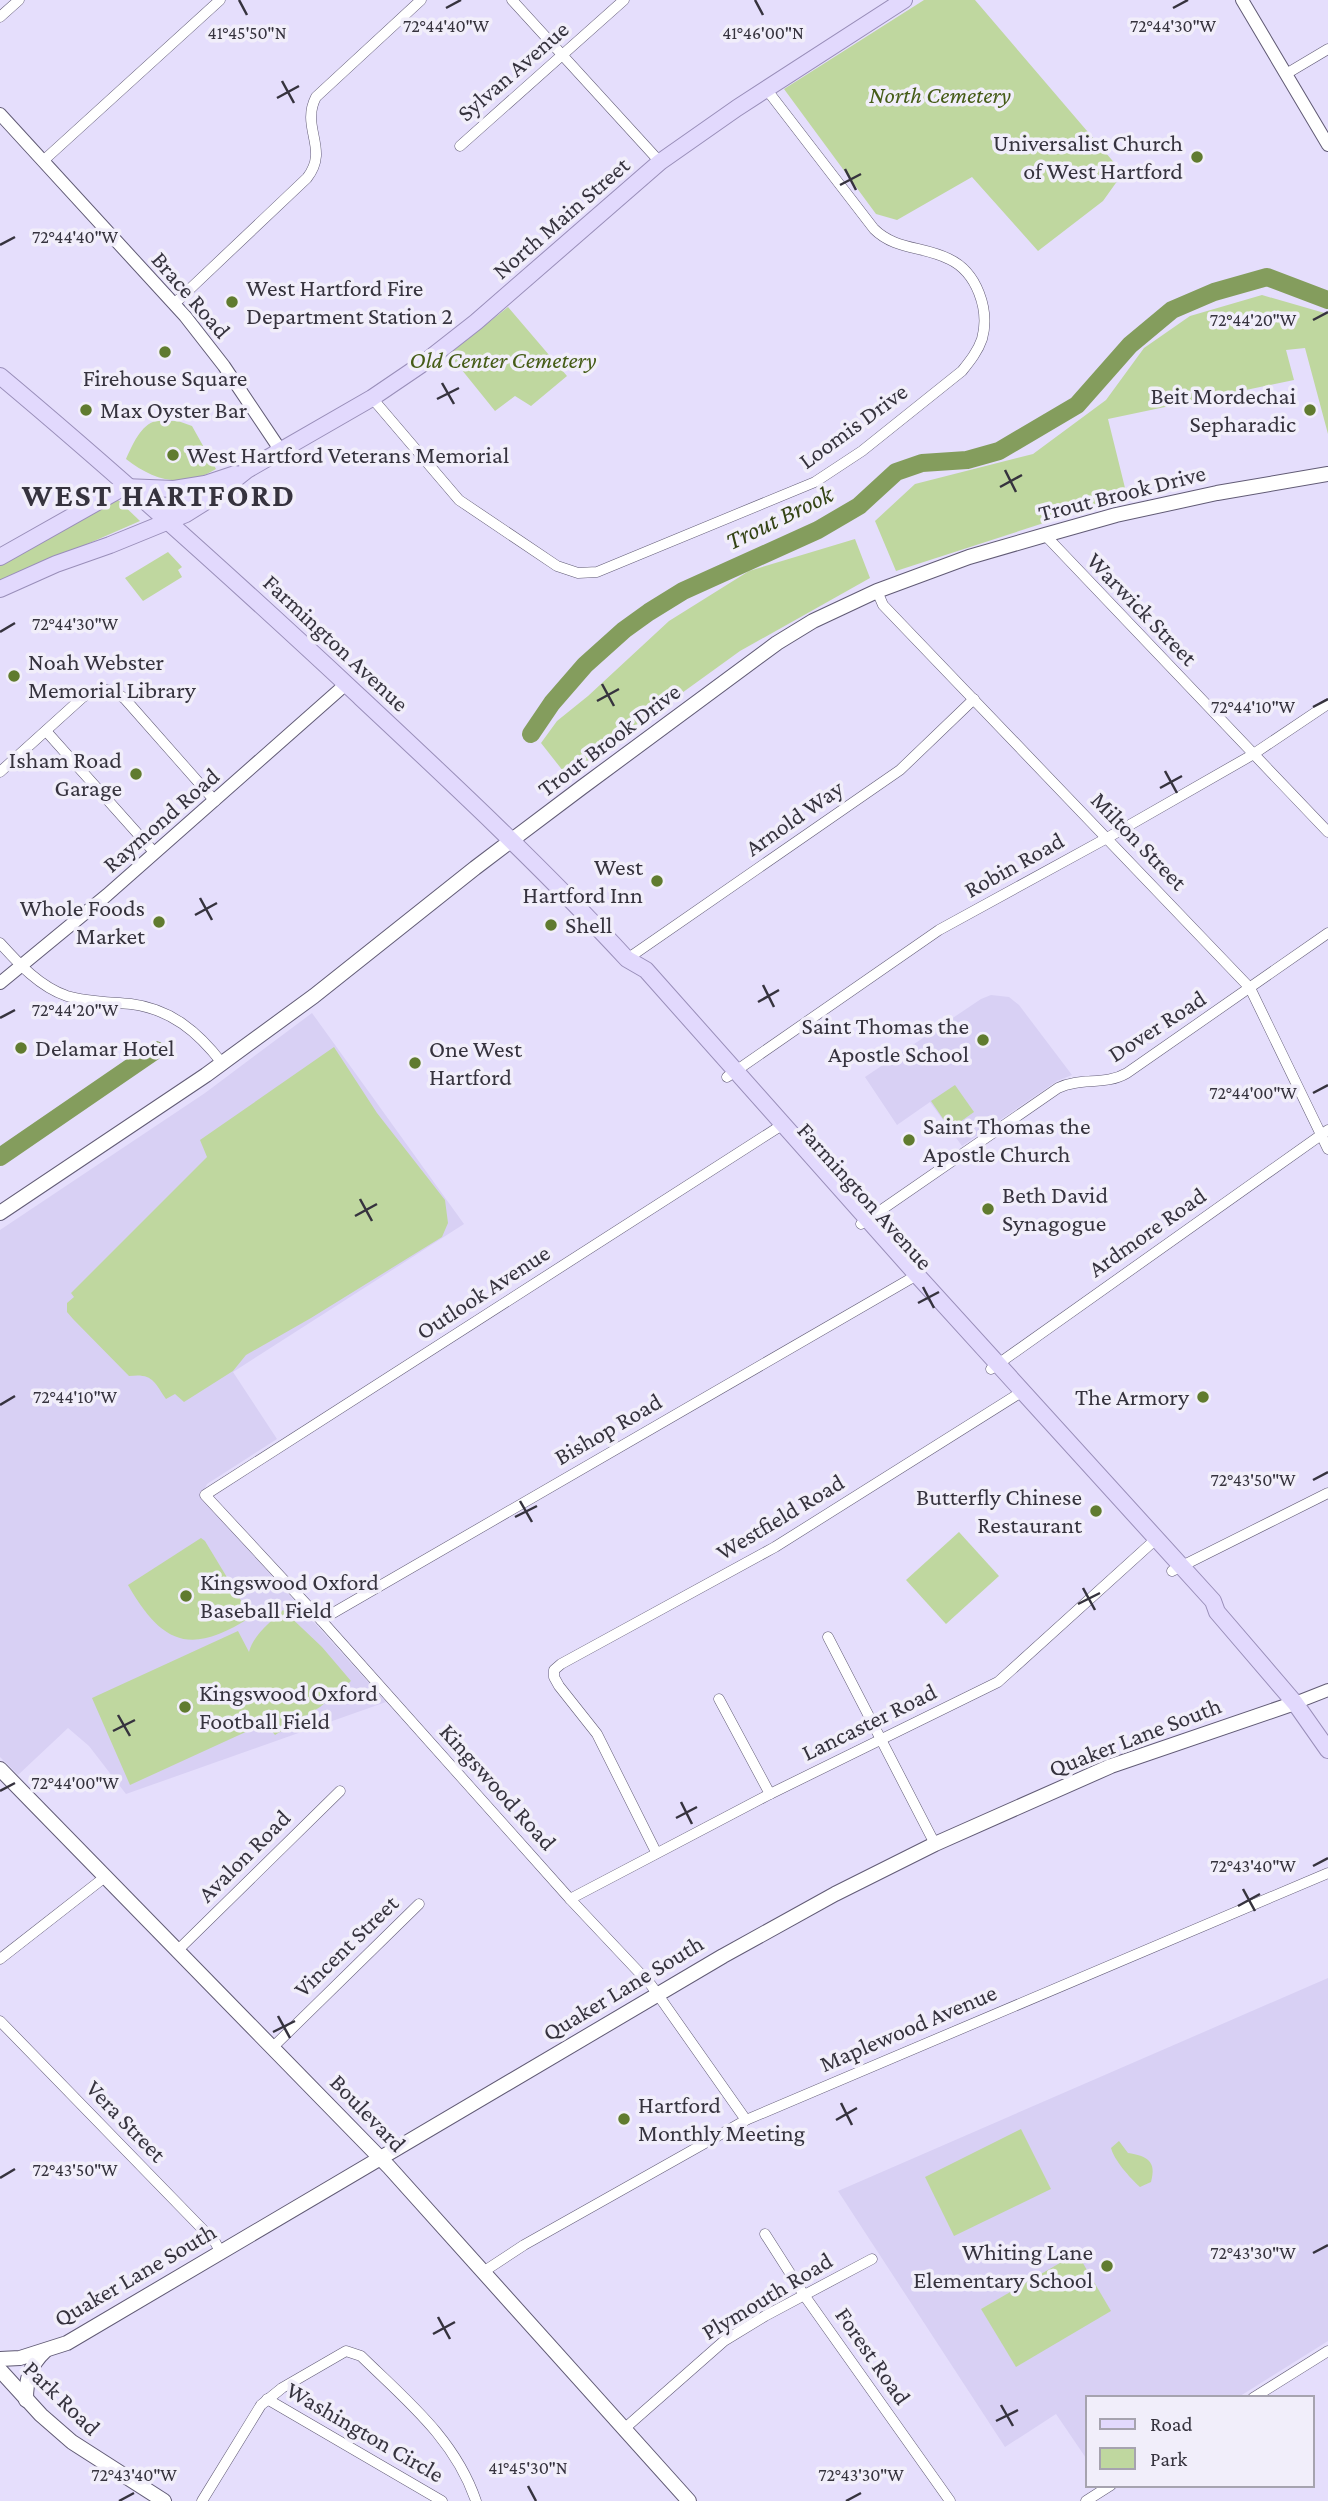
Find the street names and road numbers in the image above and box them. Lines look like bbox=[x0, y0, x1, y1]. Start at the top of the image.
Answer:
street label: Sylvan Avenue bbox=[452, 15, 574, 126]
street label: North Main Street bbox=[487, 150, 635, 284]
street label: Brace Road bbox=[146, 246, 237, 344]
street label: Loomis Drive bbox=[793, 377, 912, 474]
street label: Trout Brook Drive bbox=[1036, 459, 1208, 526]
street label: Warwick Street bbox=[1082, 547, 1204, 672]
street label: Farmington Avenue bbox=[258, 568, 415, 717]
street label: Trout Brook Drive bbox=[532, 677, 685, 802]
street label: Raymond Road bbox=[97, 762, 225, 877]
street label: Arnold Way bbox=[740, 773, 849, 861]
street label: Milton Street bbox=[1086, 786, 1194, 896]
street label: Robin Road bbox=[959, 826, 1069, 903]
street label: Dover Road bbox=[1103, 984, 1211, 1067]
street label: Farmington Avenue bbox=[792, 1116, 939, 1275]
street label: Ardmore Road bbox=[1083, 1181, 1211, 1282]
street label: Outlook Avenue bbox=[411, 1238, 554, 1345]
street label: Bishop Road bbox=[549, 1387, 667, 1470]
street label: Westfield Road bbox=[711, 1468, 849, 1565]
street label: Lancaster Road bbox=[797, 1677, 941, 1766]
street label: Quaker Lane South bbox=[1045, 1691, 1225, 1782]
street label: Kingswood Road bbox=[435, 1718, 562, 1856]
street label: Avalon Road bbox=[192, 1804, 296, 1907]
street label: Vincent Street bbox=[288, 1889, 404, 2002]
street label: Quaker Lane South bbox=[538, 1929, 708, 2046]
street label: Maplewood Avenue bbox=[815, 1978, 1000, 2077]
street label: Boulevard bbox=[325, 2068, 412, 2157]
street label: Vera Street bbox=[81, 2074, 173, 2168]
street label: Quaker Lane South bbox=[49, 2217, 221, 2332]
street label: Plymouth Road bbox=[697, 2246, 837, 2345]
street label: Forest Road bbox=[830, 2302, 917, 2410]
street label: Park Road bbox=[19, 2355, 106, 2441]
street label: Washington Circle bbox=[282, 2376, 449, 2488]

